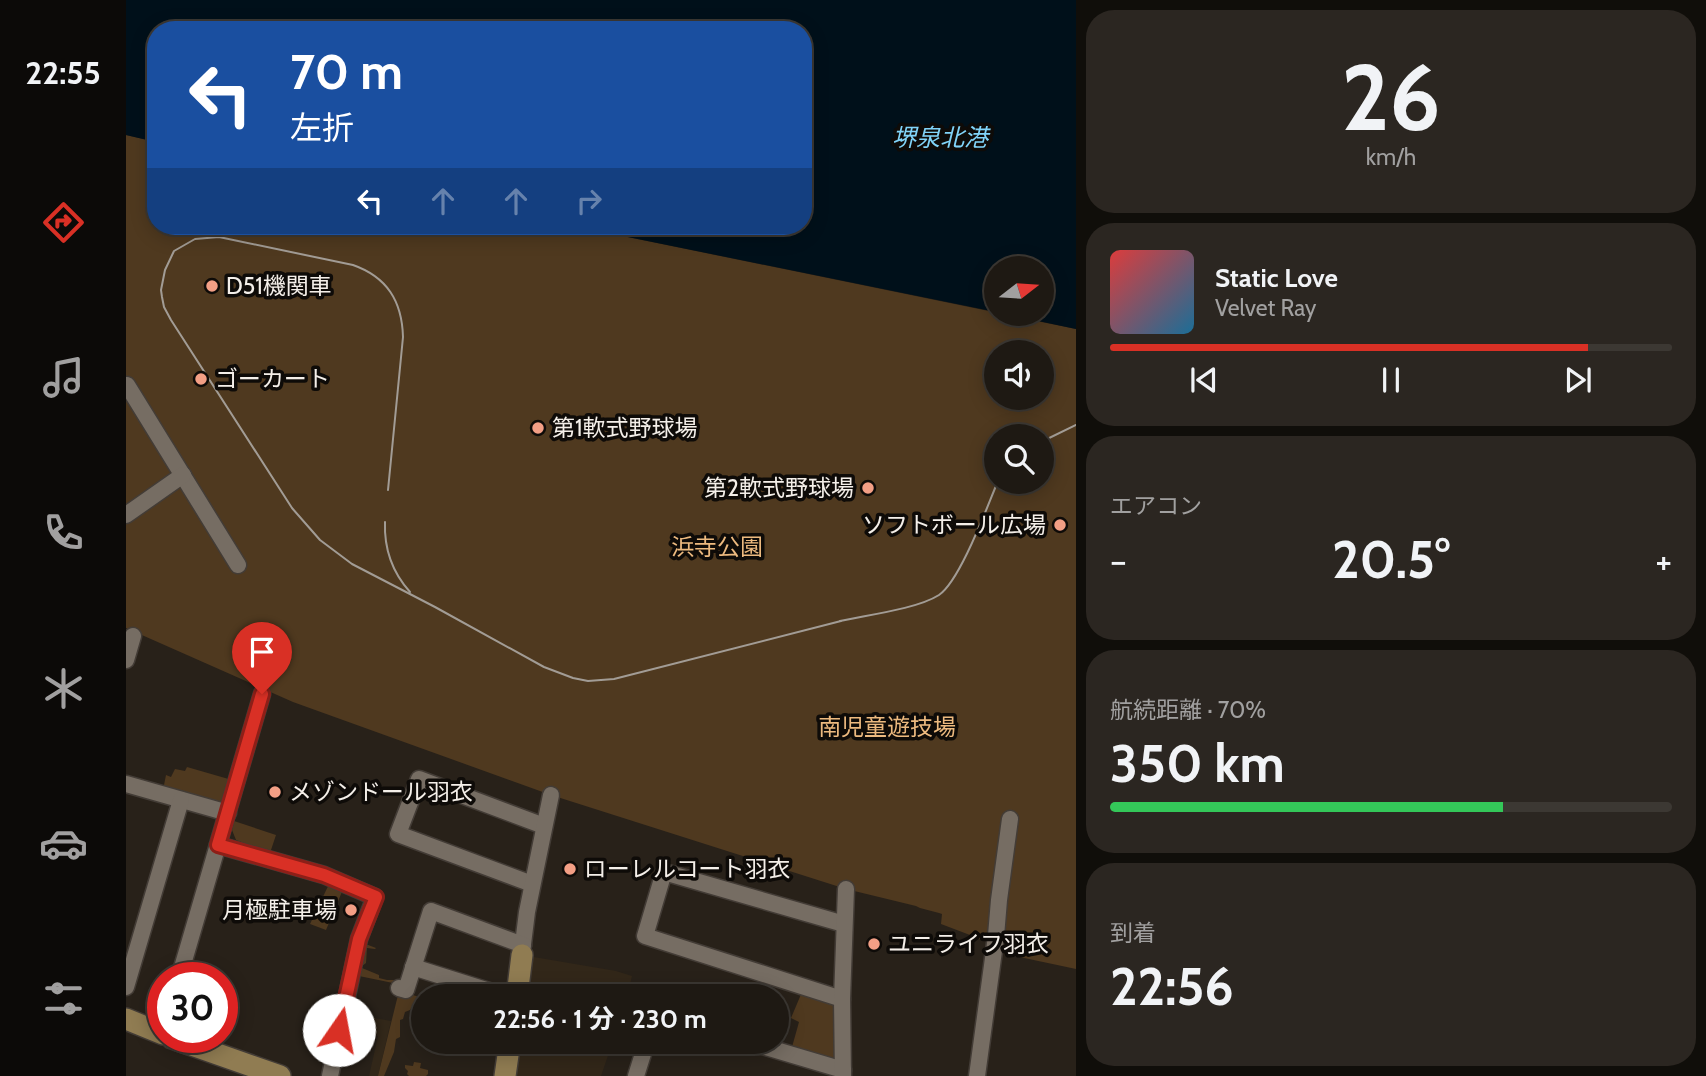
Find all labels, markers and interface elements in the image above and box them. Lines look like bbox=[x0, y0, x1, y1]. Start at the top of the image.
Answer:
text: 70 m bbox=[290, 42, 403, 101]
text: 26 bbox=[1341, 42, 1441, 153]
icon: left bbox=[175, 49, 266, 140]
text: 22:55 bbox=[25, 53, 101, 92]
text: 左折 bbox=[290, 108, 354, 147]
water label: 堺泉北港 bbox=[892, 123, 991, 152]
text: km/h bbox=[1366, 143, 1416, 171]
icon: left bbox=[351, 182, 389, 220]
icon: ahead bbox=[424, 182, 462, 220]
icon: ahead bbox=[497, 182, 535, 220]
icon: right bbox=[570, 182, 608, 220]
icon: directions bbox=[39, 198, 88, 247]
north arrow bbox=[984, 256, 1054, 326]
map controls bbox=[984, 256, 1054, 494]
text: Static Love bbox=[1215, 262, 1338, 294]
place label: D51機関車 bbox=[226, 272, 332, 300]
marker: D51機関車 bbox=[204, 278, 220, 294]
text: Velvet Ray bbox=[1215, 294, 1316, 322]
button: sound bbox=[984, 340, 1054, 410]
icon: music bbox=[39, 353, 88, 402]
icon: previous bbox=[1185, 361, 1223, 399]
icon: pause bbox=[1372, 361, 1410, 399]
icon: next bbox=[1559, 361, 1597, 399]
place label: ゴーカート bbox=[215, 365, 330, 393]
marker: ゴーカート bbox=[193, 371, 209, 387]
place label: 第1軟式野球場 bbox=[552, 414, 698, 442]
marker: 第1軟式野球場 bbox=[530, 420, 546, 436]
button: search bbox=[984, 424, 1054, 494]
place label: 第2軟式野球場 bbox=[704, 474, 854, 502]
marker: 第2軟式野球場 bbox=[860, 480, 876, 496]
text: エアコン bbox=[1110, 492, 1202, 520]
icon: phone bbox=[39, 508, 88, 557]
place label: ソフトボール広場 bbox=[862, 511, 1046, 539]
marker: ソフトボール広場 bbox=[1052, 517, 1068, 533]
text: 20.5° bbox=[1332, 528, 1450, 591]
park label: 浜寺公園 bbox=[671, 533, 763, 561]
text: − bbox=[1110, 537, 1127, 584]
text: + bbox=[1655, 537, 1672, 584]
pin bbox=[232, 622, 292, 694]
icon: arrive bbox=[243, 633, 281, 671]
icon: climate bbox=[39, 664, 88, 713]
text: 航続距離 · 70% bbox=[1110, 696, 1266, 724]
park label: 南児童遊技場 bbox=[818, 713, 956, 741]
text: 350 km bbox=[1110, 732, 1285, 795]
place label: メゾンドール羽衣 bbox=[289, 778, 473, 806]
marker: メゾンドール羽衣 bbox=[267, 784, 283, 800]
icon: car bbox=[39, 819, 88, 868]
place label: ローレルコート羽衣 bbox=[584, 855, 791, 883]
marker: ローレルコート羽衣 bbox=[562, 861, 578, 877]
place label: 月極駐車場 bbox=[222, 896, 337, 924]
marker: 月極駐車場 bbox=[343, 902, 359, 918]
text: 到着 bbox=[1110, 919, 1156, 947]
place label: ユニライフ羽衣 bbox=[888, 930, 1049, 958]
marker: ユニライフ羽衣 bbox=[866, 936, 882, 952]
text: 22:56 bbox=[1110, 955, 1234, 1018]
speed limit sign: 30 bbox=[147, 962, 238, 1053]
icon: filters bbox=[39, 974, 88, 1023]
position arrow bbox=[302, 993, 376, 1067]
text: 22:56 · 1 分 · 230 m bbox=[493, 1003, 707, 1035]

